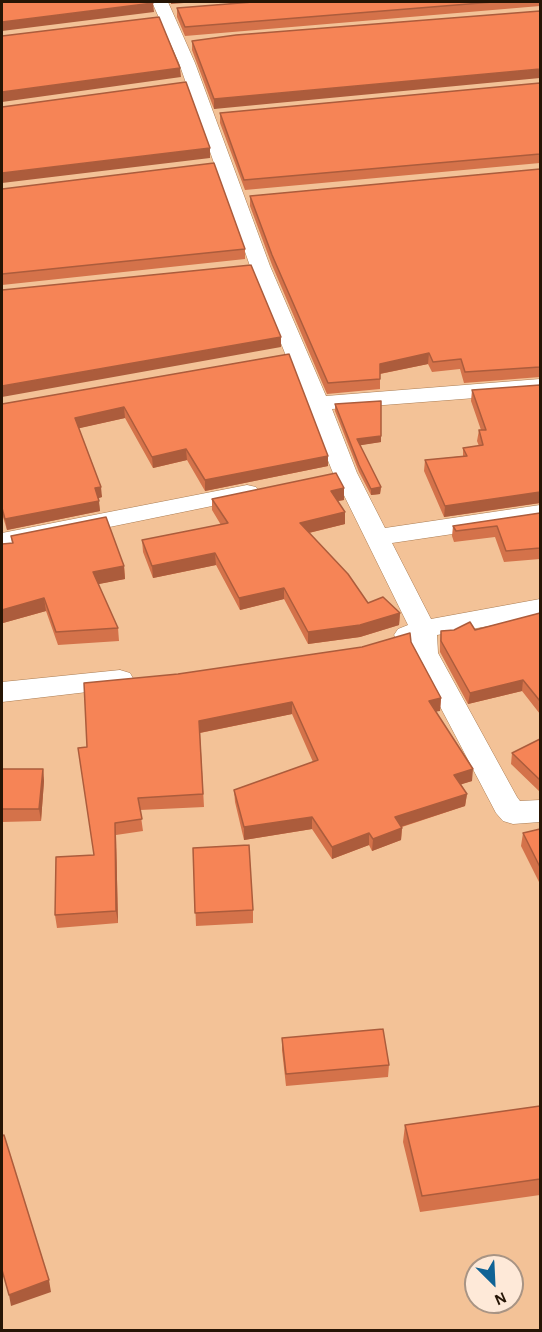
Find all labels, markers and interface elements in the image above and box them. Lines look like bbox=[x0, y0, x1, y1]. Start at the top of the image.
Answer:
north arrow bbox=[464, 1254, 524, 1314]
text: N bbox=[492, 1289, 509, 1308]

